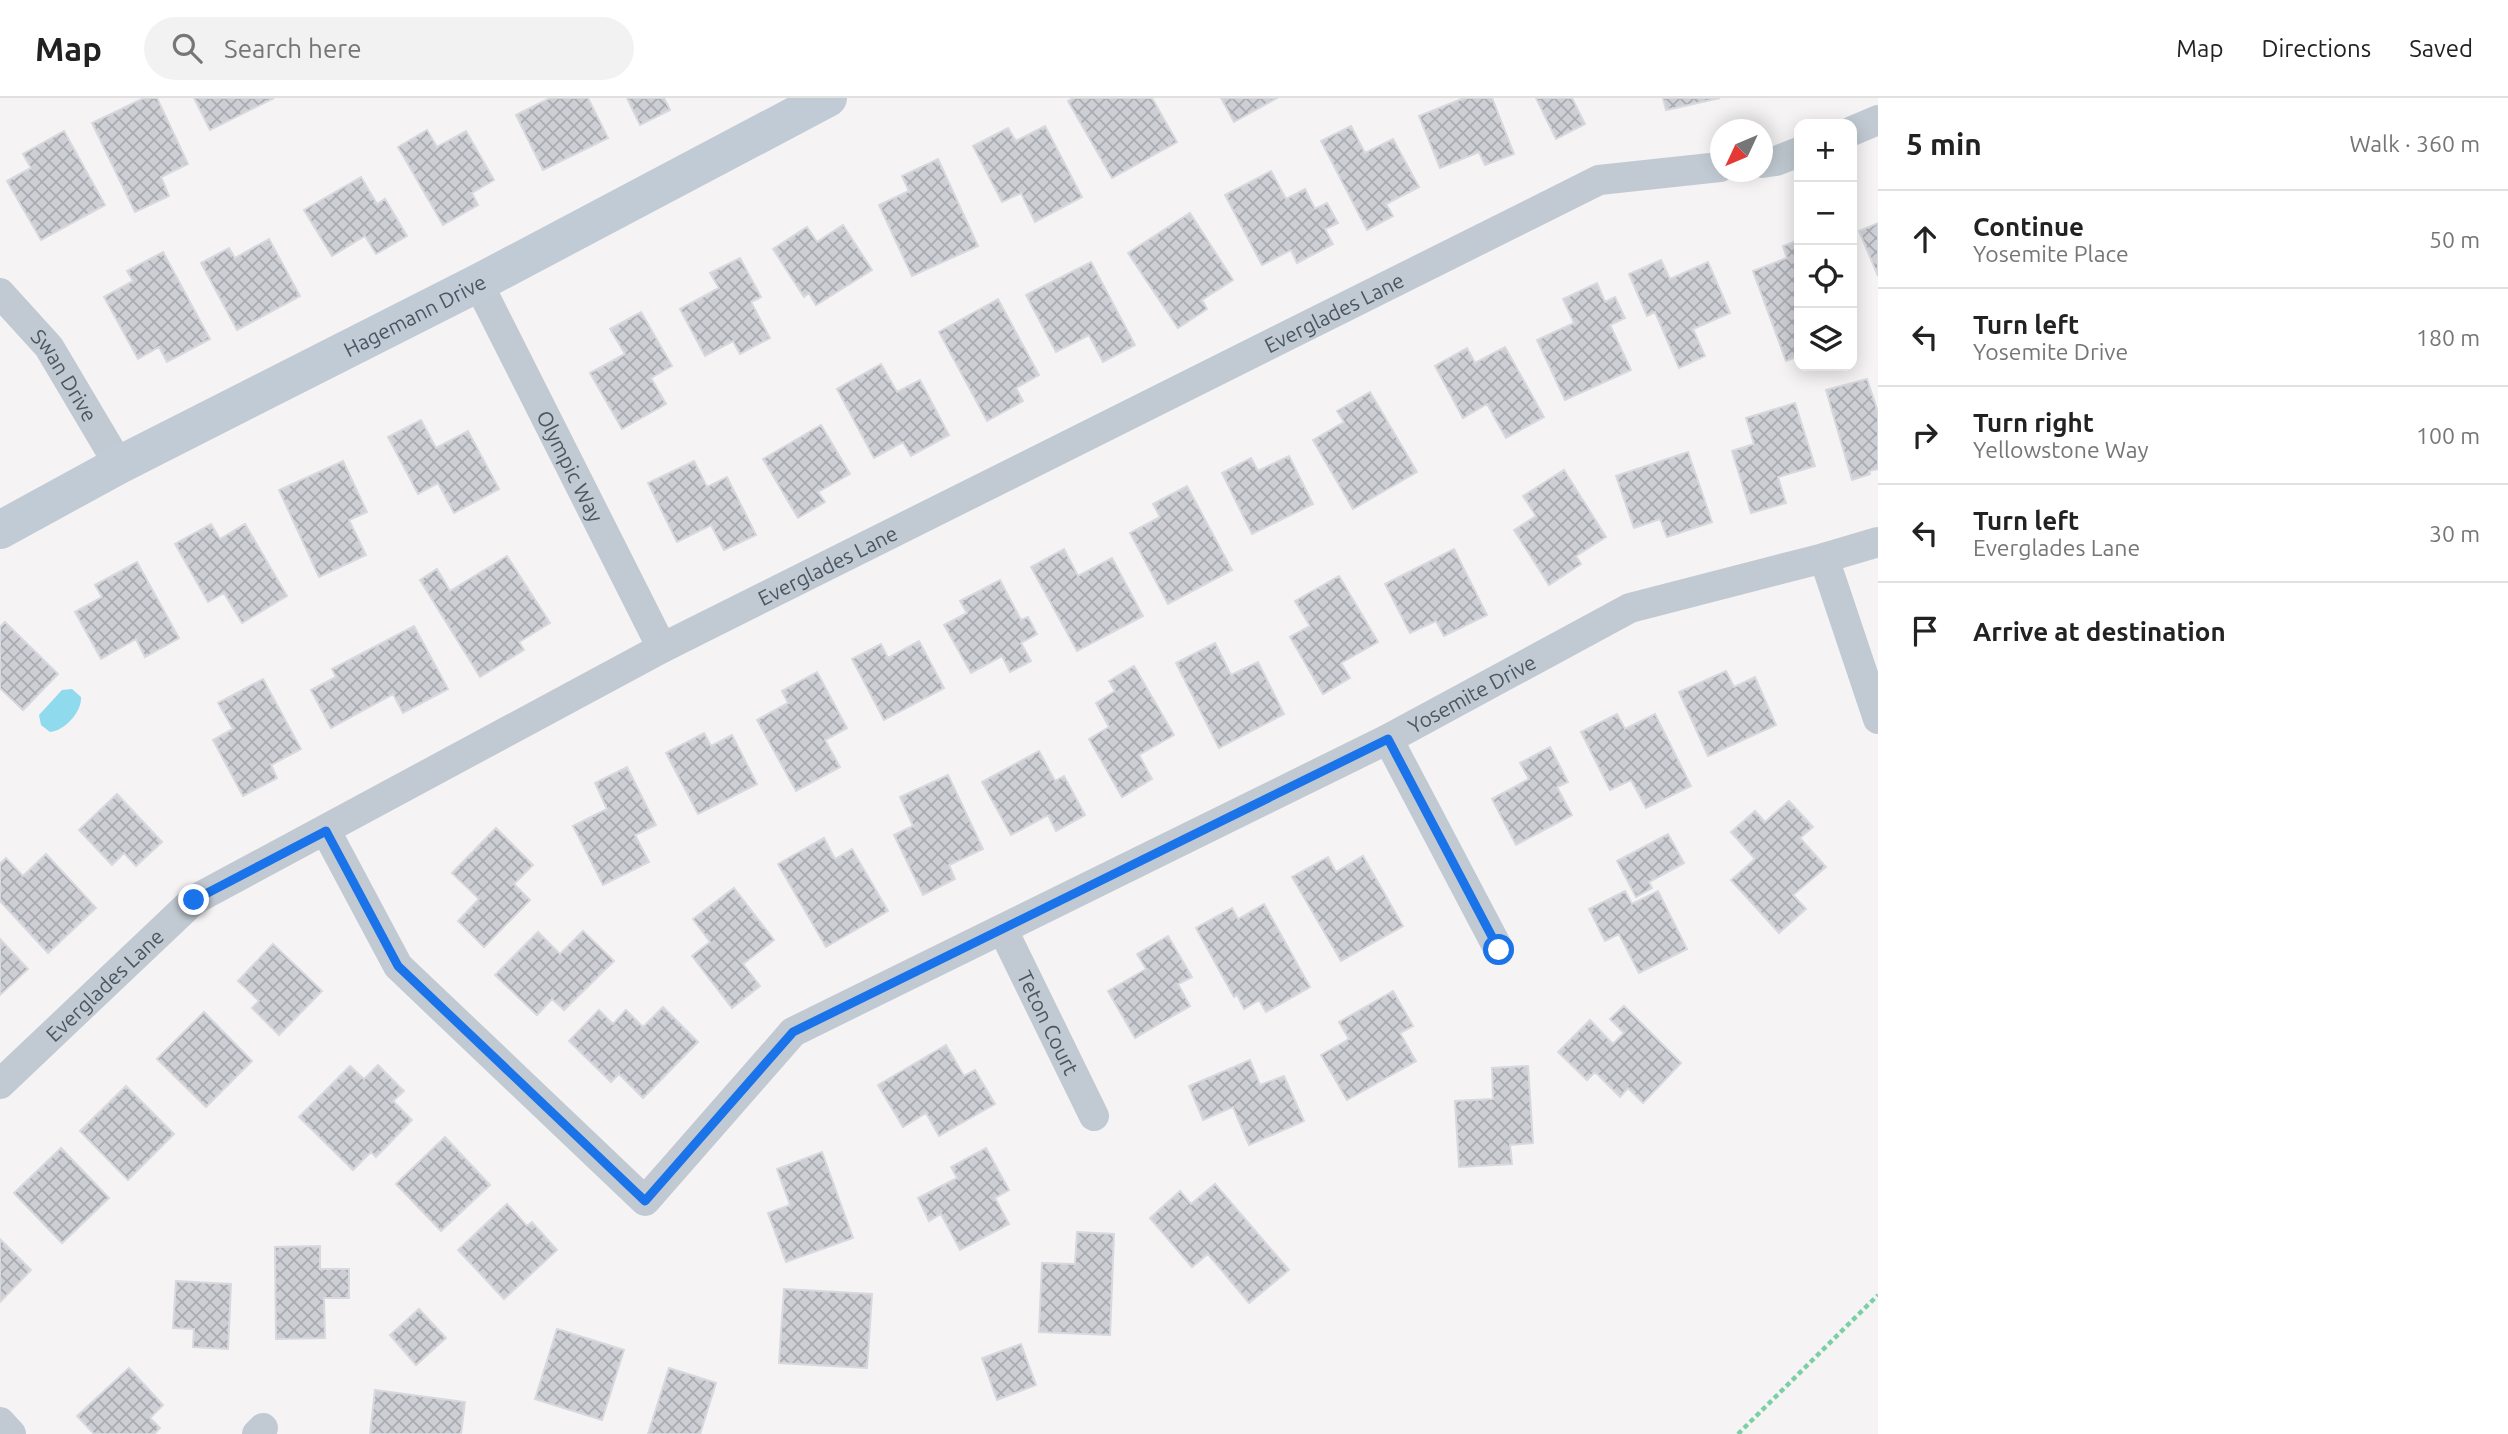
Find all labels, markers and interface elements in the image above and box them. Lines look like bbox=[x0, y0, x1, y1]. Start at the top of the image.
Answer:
search box bbox=[144, 17, 634, 80]
icon: search bbox=[168, 29, 206, 67]
text: Map bbox=[35, 30, 102, 67]
text: Search here bbox=[224, 34, 362, 63]
text: Map bbox=[2176, 35, 2223, 62]
text: Directions bbox=[2261, 35, 2371, 62]
text: Saved bbox=[2409, 35, 2473, 62]
north arrow bbox=[1710, 119, 1773, 182]
map controls bbox=[1794, 119, 1857, 371]
button: + bbox=[1794, 119, 1857, 182]
text: 5 min bbox=[1906, 127, 1982, 161]
text: Walk · 360 m bbox=[2349, 131, 2480, 156]
button: − bbox=[1794, 182, 1857, 245]
text: Continue bbox=[1973, 212, 2084, 241]
icon: ahead bbox=[1906, 220, 1944, 258]
text: 50 m bbox=[2429, 227, 2480, 252]
text: Yosemite Place bbox=[1973, 241, 2129, 266]
button: locate bbox=[1794, 245, 1857, 308]
street label: Everglades Lane bbox=[1260, 268, 1408, 357]
street label: Hagemann Drive bbox=[339, 269, 490, 361]
button: layers bbox=[1794, 308, 1857, 371]
text: Turn left bbox=[1973, 310, 2079, 339]
icon: left bbox=[1906, 318, 1944, 356]
street label: Swan Drive bbox=[27, 324, 102, 426]
text: 180 m bbox=[2416, 325, 2480, 350]
text: Yosemite Drive bbox=[1973, 339, 2128, 364]
street label: Olympic Way bbox=[532, 406, 608, 526]
text: Turn right bbox=[1973, 408, 2094, 437]
icon: right bbox=[1906, 416, 1944, 454]
text: 100 m bbox=[2416, 423, 2480, 448]
text: Yellowstone Way bbox=[1973, 437, 2149, 462]
text: Turn left bbox=[1973, 506, 2079, 535]
icon: left bbox=[1906, 514, 1944, 552]
street label: Everglades Lane bbox=[754, 520, 901, 610]
text: 30 m bbox=[2429, 521, 2480, 546]
text: Everglades Lane bbox=[1973, 535, 2140, 560]
icon: arrive bbox=[1906, 612, 1944, 650]
text: Arrive at destination bbox=[1973, 617, 2226, 646]
street label: Yosemite Drive bbox=[1404, 649, 1540, 738]
route end bbox=[178, 884, 209, 915]
street label: Everglades Lane bbox=[41, 924, 168, 1046]
route start bbox=[1483, 934, 1514, 965]
street label: Teton Court bbox=[1013, 967, 1084, 1079]

